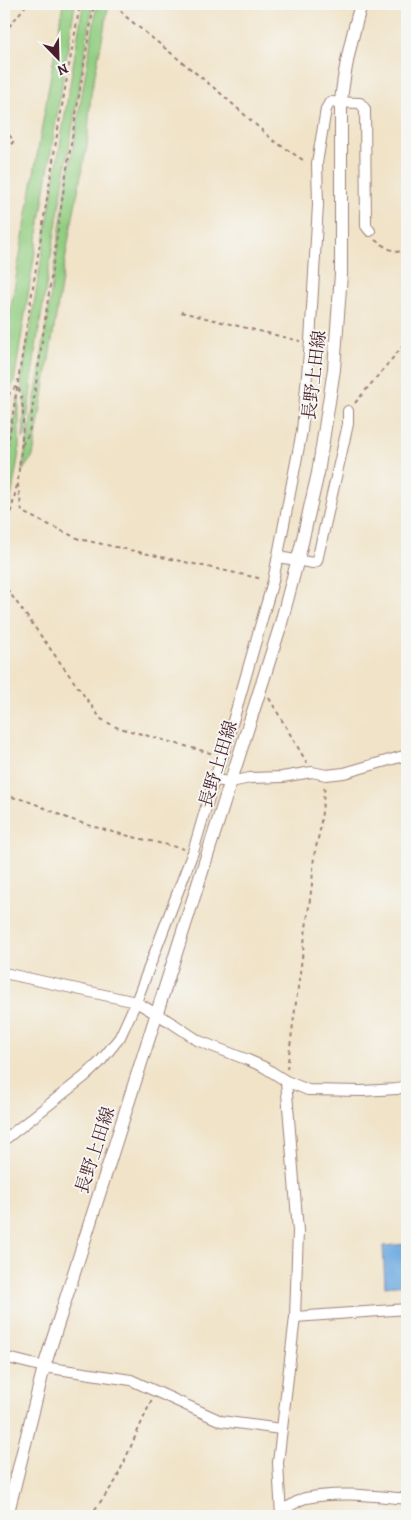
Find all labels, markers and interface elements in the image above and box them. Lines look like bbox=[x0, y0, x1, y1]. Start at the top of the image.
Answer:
north arrow bbox=[32, 32, 82, 82]
text: N bbox=[54, 59, 71, 80]
street label: 長野上田線 bbox=[297, 329, 331, 421]
street label: 長野上田線 bbox=[193, 717, 243, 811]
street label: 長野上田線 bbox=[70, 1103, 120, 1197]

